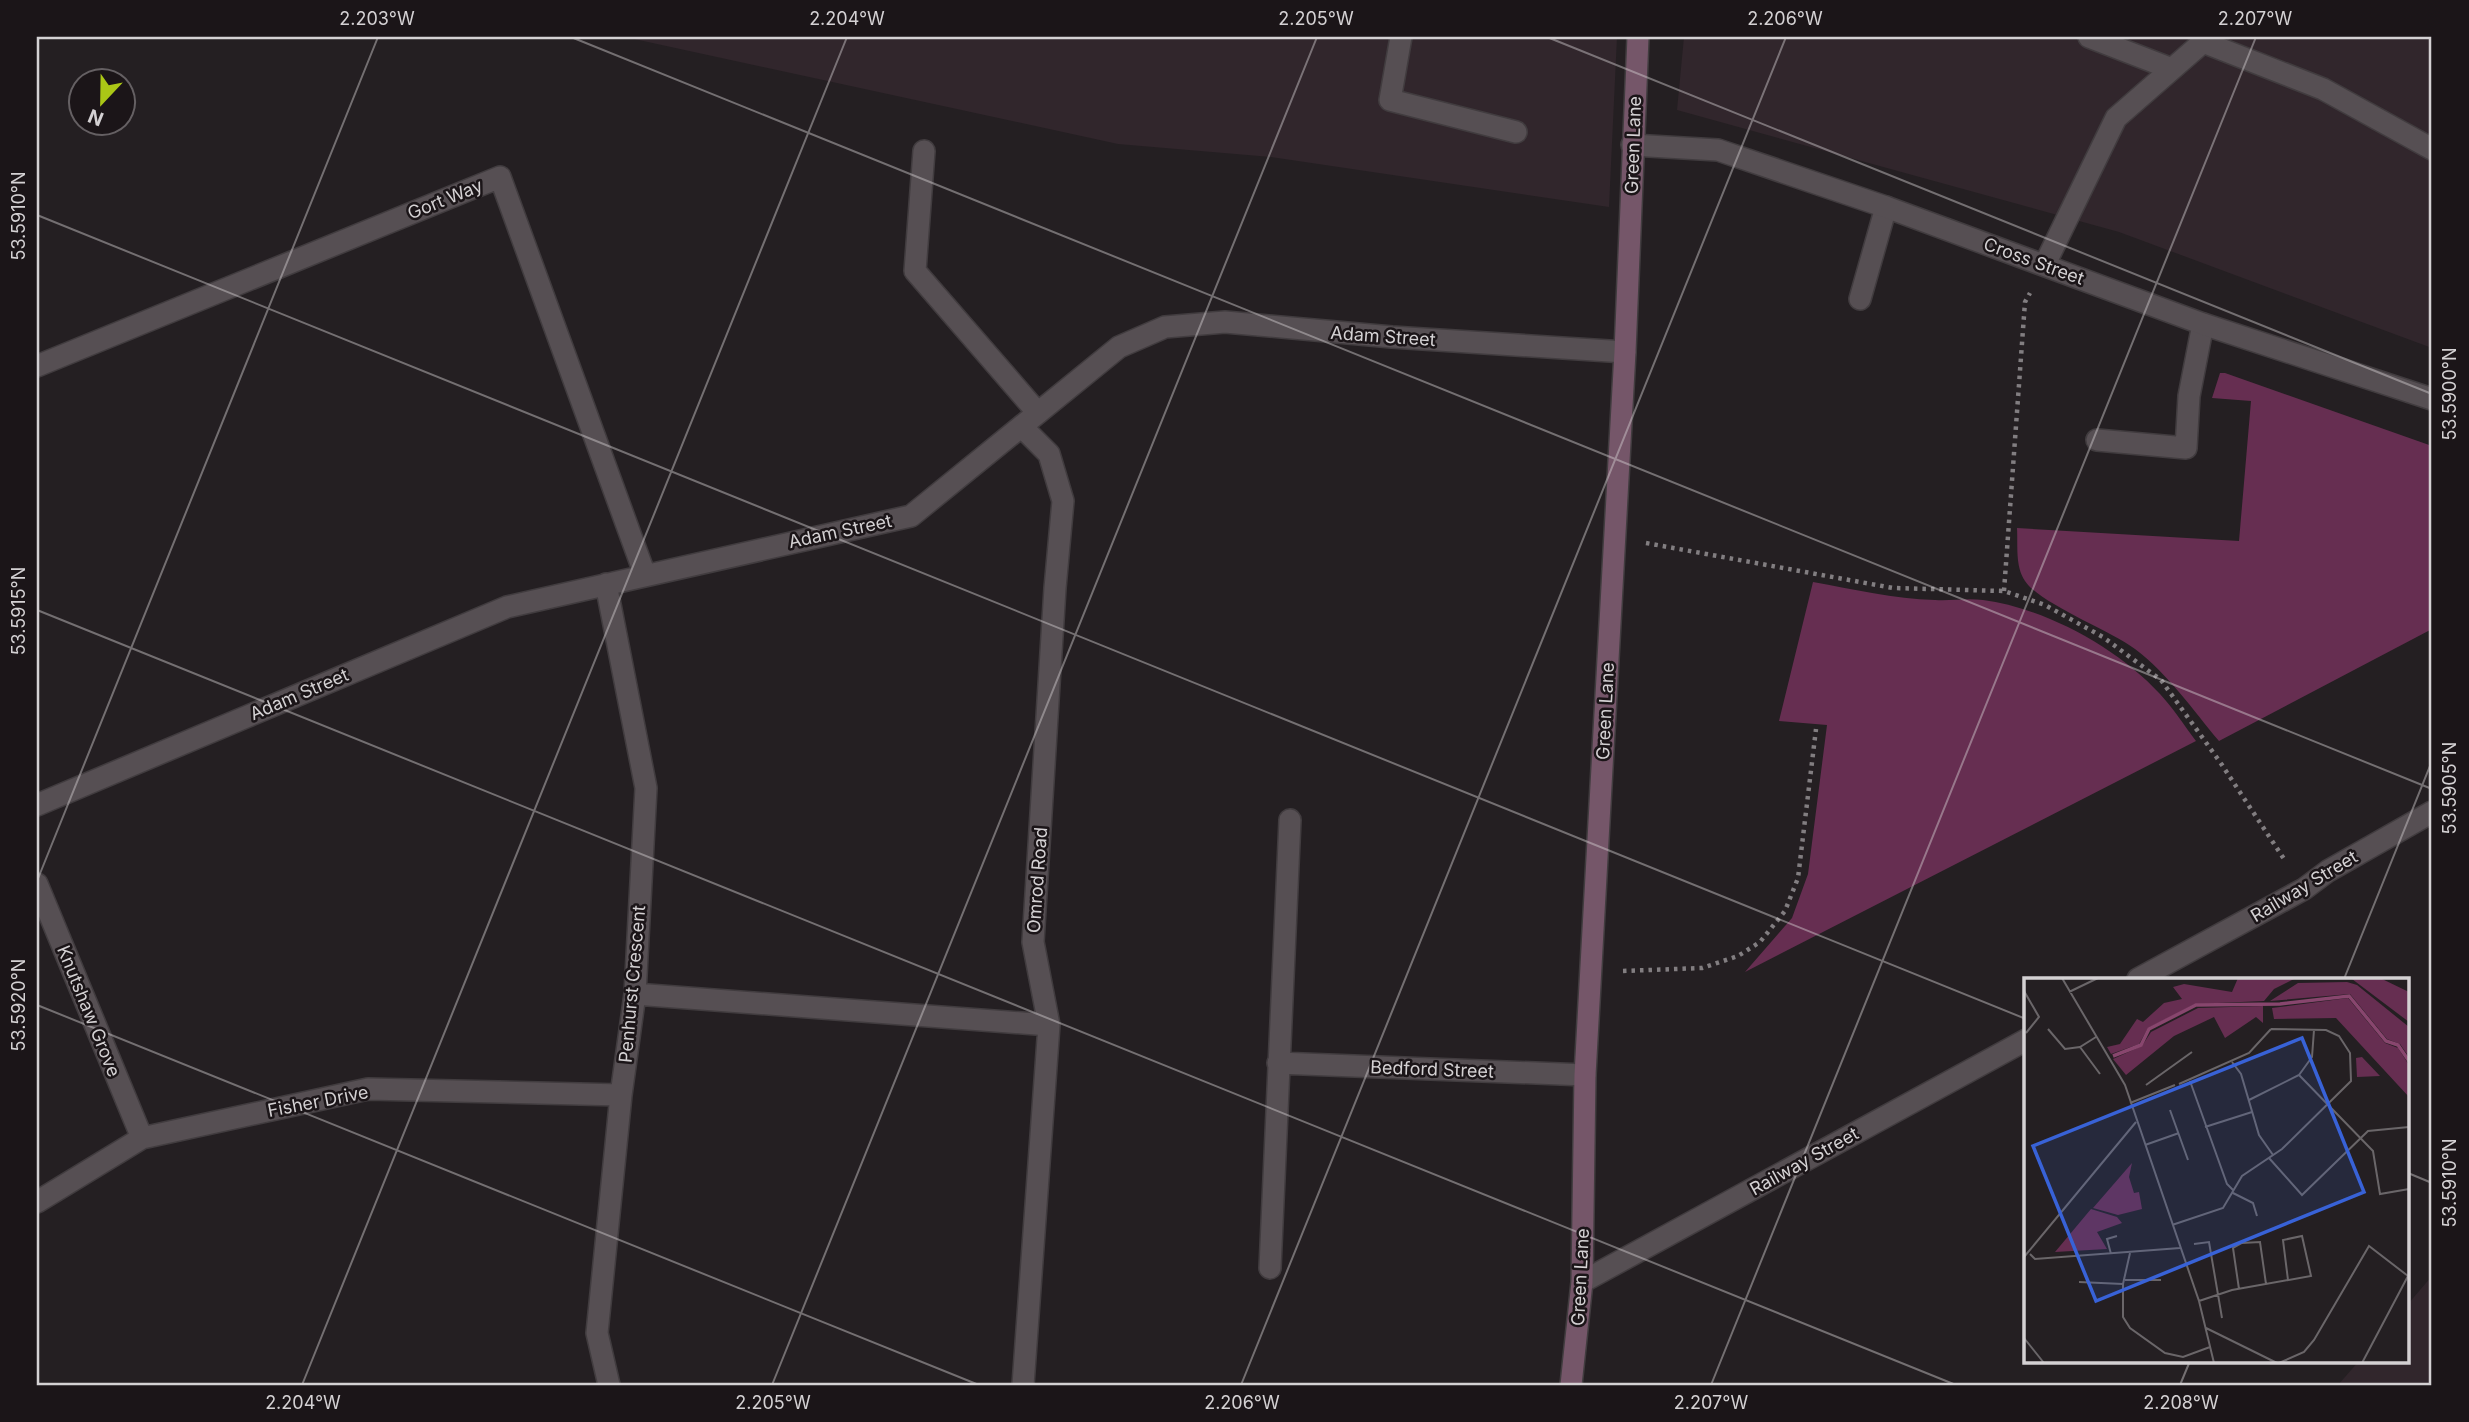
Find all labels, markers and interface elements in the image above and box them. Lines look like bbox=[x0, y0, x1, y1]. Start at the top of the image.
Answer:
text: 2.203°W bbox=[339, 8, 415, 29]
text: 2.204°W bbox=[809, 8, 885, 29]
text: 2.205°W bbox=[1278, 8, 1354, 29]
text: 2.206°W bbox=[1747, 8, 1823, 29]
text: 2.207°W bbox=[2218, 8, 2292, 29]
north arrow bbox=[66, 66, 136, 136]
street label: Green Lane bbox=[1621, 96, 1645, 194]
text: N bbox=[85, 104, 107, 131]
text: 53.5910°N bbox=[8, 171, 29, 261]
street label: Gort Way bbox=[404, 174, 486, 224]
street label: Cross Street bbox=[1981, 233, 2087, 289]
street label: Adam Street bbox=[1330, 322, 1436, 350]
text: 53.5900°N bbox=[2439, 347, 2460, 441]
street label: Adam Street bbox=[786, 510, 894, 552]
text: 53.5915°N bbox=[8, 567, 29, 655]
street label: Green Lane bbox=[1592, 662, 1618, 760]
street label: Adam Street bbox=[246, 664, 352, 724]
text: 53.5905°N bbox=[2439, 742, 2460, 834]
street label: Omrod Road bbox=[1023, 826, 1051, 934]
street label: Railway Street bbox=[2247, 846, 2361, 926]
street label: Penhurst Crescent bbox=[615, 904, 649, 1064]
street label: Knutshaw Grove bbox=[53, 942, 125, 1080]
text: 53.5920°N bbox=[8, 959, 29, 1051]
inset map bbox=[2024, 978, 2410, 1362]
street label: Bedford Street bbox=[1370, 1056, 1494, 1082]
street label: Fisher Drive bbox=[266, 1081, 370, 1121]
street label: Railway Street bbox=[1746, 1122, 1862, 1199]
text: 53.5910°N bbox=[2439, 1138, 2460, 1228]
street label: Green Lane bbox=[1567, 1228, 1593, 1326]
text: 2.204°W bbox=[265, 1392, 341, 1413]
text: 2.205°W bbox=[735, 1392, 811, 1413]
text: 2.206°W bbox=[1204, 1392, 1280, 1413]
text: 2.207°W bbox=[1674, 1392, 1748, 1413]
text: 2.208°W bbox=[2143, 1392, 2219, 1413]

